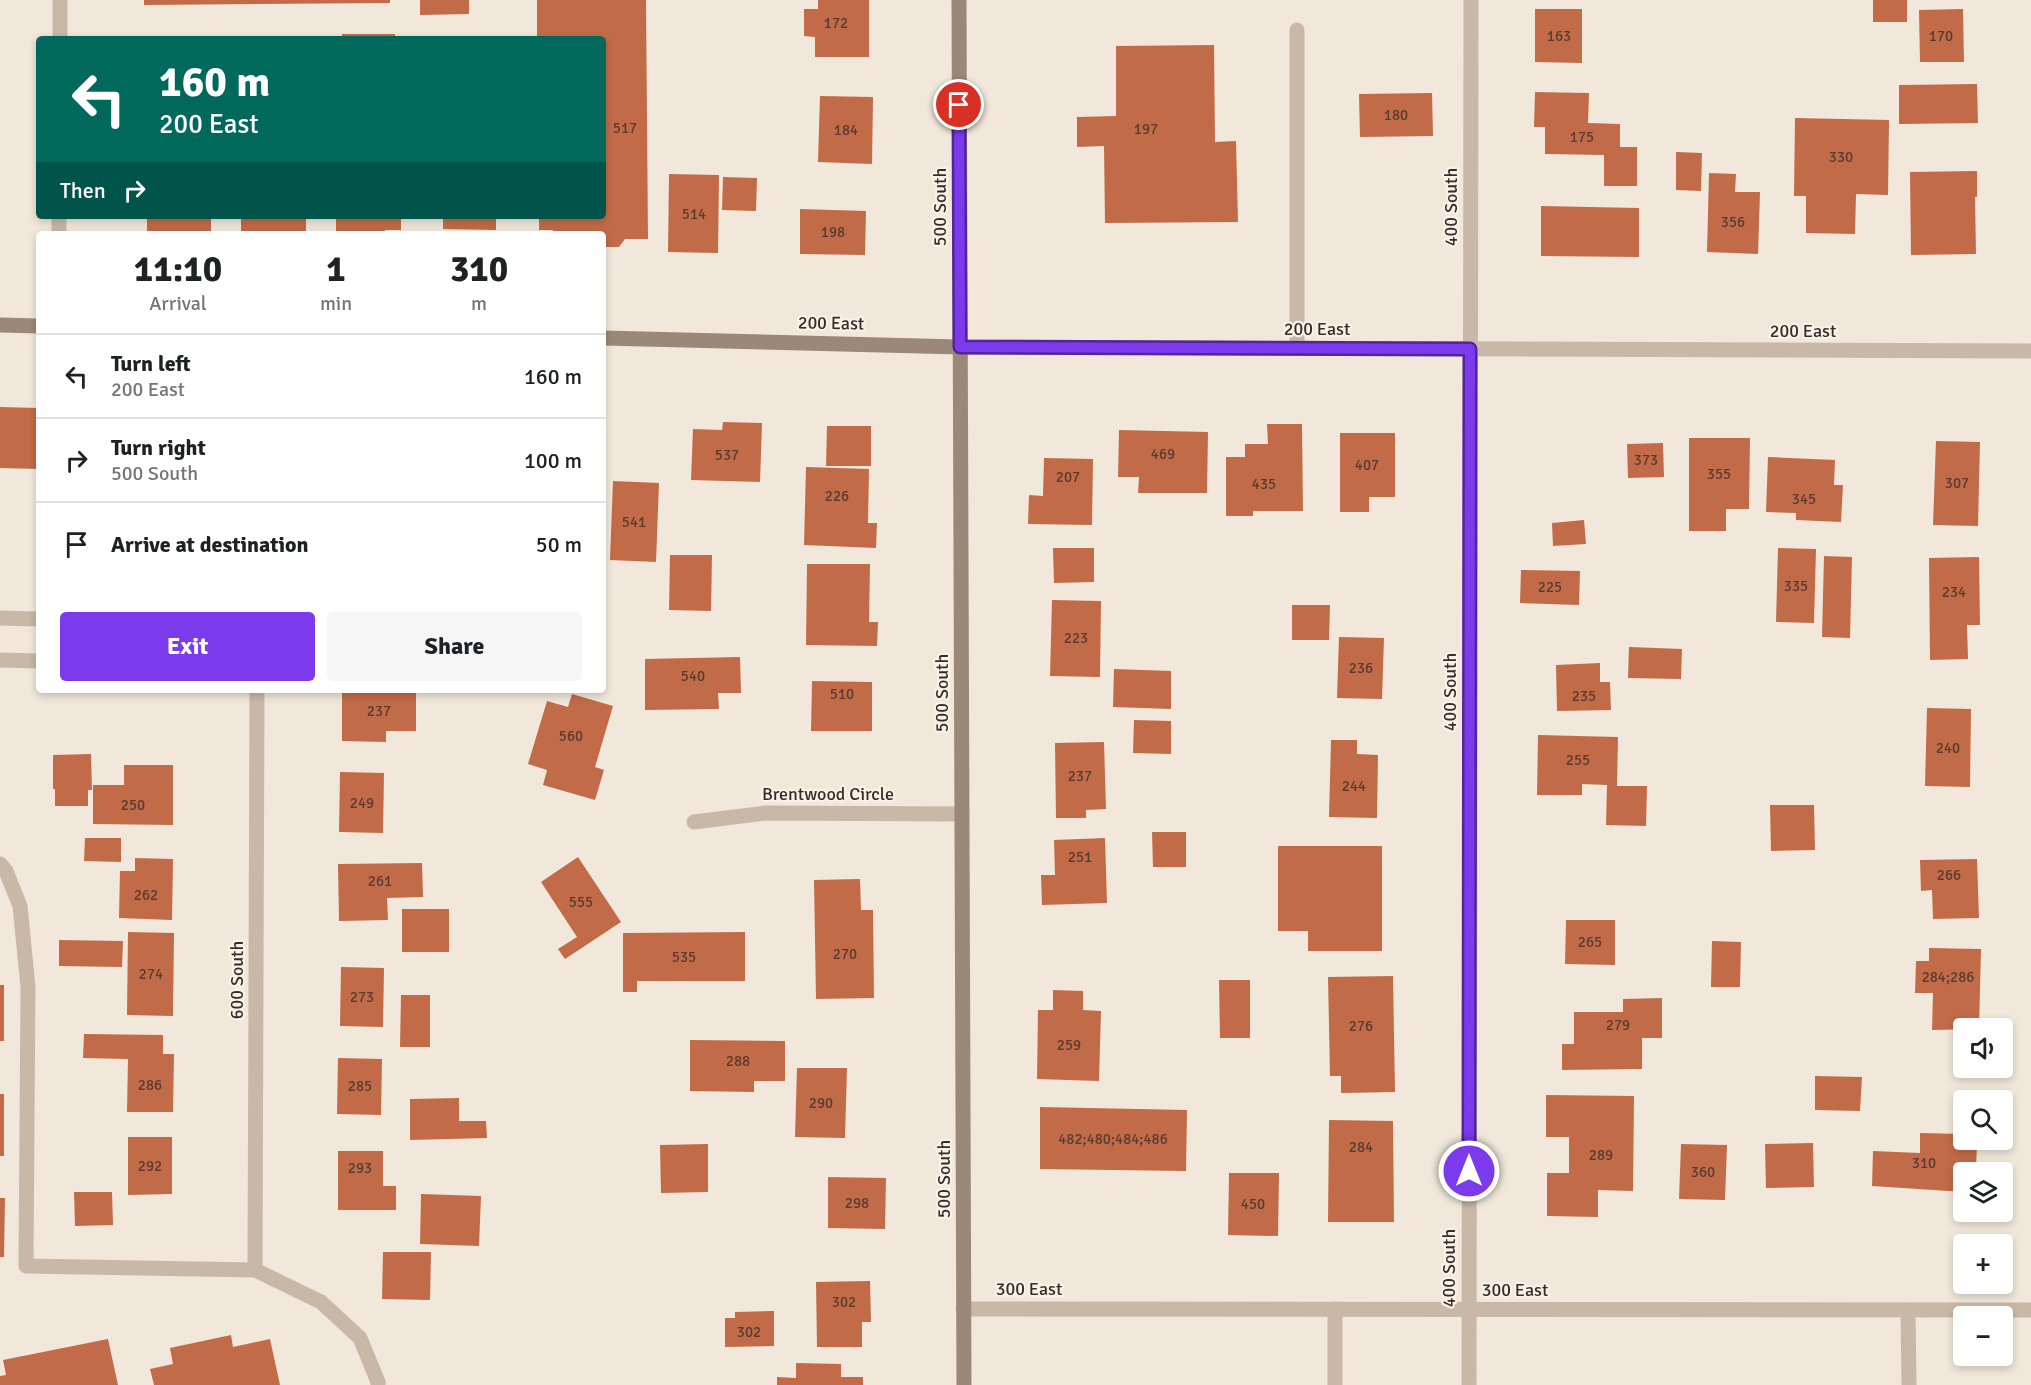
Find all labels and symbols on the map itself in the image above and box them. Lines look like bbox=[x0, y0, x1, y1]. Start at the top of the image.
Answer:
house number: 172 bbox=[824, 14, 848, 32]
house number: 163 bbox=[1547, 27, 1571, 45]
house number: 170 bbox=[1929, 27, 1953, 45]
pin bbox=[933, 79, 984, 130]
house number: 180 bbox=[1384, 106, 1408, 124]
house number: 517 bbox=[613, 119, 637, 137]
house number: 197 bbox=[1134, 120, 1158, 138]
house number: 184 bbox=[834, 121, 858, 139]
house number: 175 bbox=[1570, 128, 1594, 146]
house number: 330 bbox=[1829, 148, 1853, 166]
street label: 500 South bbox=[929, 168, 951, 246]
street label: 400 South bbox=[1440, 168, 1462, 246]
house number: 514 bbox=[682, 205, 706, 223]
house number: 356 bbox=[1721, 213, 1745, 231]
house number: 198 bbox=[821, 223, 845, 241]
street label: 200 East bbox=[798, 311, 864, 335]
street label: 200 East bbox=[1284, 318, 1350, 340]
street label: 200 East bbox=[1770, 320, 1836, 342]
house number: 469 bbox=[1151, 445, 1175, 463]
house number: 537 bbox=[715, 446, 739, 464]
house number: 373 bbox=[1634, 451, 1658, 469]
house number: 407 bbox=[1355, 456, 1379, 474]
house number: 355 bbox=[1707, 465, 1731, 483]
house number: 207 bbox=[1056, 468, 1080, 486]
house number: 307 bbox=[1945, 474, 1969, 492]
house number: 435 bbox=[1252, 475, 1276, 493]
house number: 226 bbox=[825, 487, 849, 505]
house number: 345 bbox=[1792, 490, 1816, 508]
house number: 541 bbox=[622, 513, 646, 531]
house number: 335 bbox=[1784, 577, 1808, 595]
house number: 225 bbox=[1538, 578, 1562, 596]
house number: 234 bbox=[1942, 583, 1966, 601]
house number: 223 bbox=[1064, 629, 1088, 647]
street label: 400 South bbox=[1439, 653, 1461, 731]
street label: 500 South bbox=[931, 654, 953, 732]
house number: 236 bbox=[1349, 659, 1373, 677]
house number: 540 bbox=[681, 667, 705, 685]
house number: 510 bbox=[830, 685, 854, 703]
house number: 235 bbox=[1572, 687, 1596, 705]
house number: 237 bbox=[367, 702, 391, 720]
house number: 560 bbox=[559, 727, 583, 745]
house number: 240 bbox=[1936, 739, 1960, 757]
house number: 255 bbox=[1566, 751, 1590, 769]
house number: 237 bbox=[1068, 767, 1092, 785]
house number: 244 bbox=[1342, 777, 1366, 795]
street label: Brentwood Circle bbox=[762, 783, 894, 805]
house number: 249 bbox=[350, 794, 374, 812]
house number: 250 bbox=[121, 796, 145, 814]
house number: 251 bbox=[1068, 848, 1092, 866]
house number: 266 bbox=[1937, 866, 1961, 884]
house number: 261 bbox=[368, 872, 392, 890]
house number: 262 bbox=[134, 886, 158, 904]
house number: 555 bbox=[569, 893, 593, 911]
house number: 265 bbox=[1578, 933, 1602, 951]
street label: 600 South bbox=[226, 941, 248, 1019]
house number: 270 bbox=[833, 945, 857, 963]
house number: 535 bbox=[672, 948, 696, 966]
house number: 274 bbox=[139, 965, 163, 983]
house number: 284;286 bbox=[1922, 968, 1974, 986]
house number: 273 bbox=[350, 988, 374, 1006]
house number: 279 bbox=[1606, 1016, 1630, 1034]
house number: 276 bbox=[1349, 1017, 1373, 1035]
house number: 259 bbox=[1057, 1036, 1081, 1054]
house number: 288 bbox=[726, 1052, 750, 1070]
house number: 286 bbox=[138, 1076, 162, 1094]
house number: 285 bbox=[348, 1077, 372, 1095]
house number: 290 bbox=[809, 1094, 833, 1112]
house number: 482;480;484;486 bbox=[1058, 1130, 1168, 1148]
house number: 284 bbox=[1349, 1138, 1373, 1156]
position arrow bbox=[1437, 1139, 1501, 1203]
street label: 500 South bbox=[933, 1140, 955, 1218]
house number: 289 bbox=[1589, 1146, 1613, 1164]
house number: 310 bbox=[1912, 1154, 1936, 1172]
house number: 292 bbox=[138, 1157, 162, 1175]
house number: 293 bbox=[348, 1159, 372, 1177]
house number: 360 bbox=[1691, 1163, 1715, 1181]
house number: 298 bbox=[845, 1194, 869, 1212]
house number: 450 bbox=[1241, 1195, 1265, 1213]
street label: 400 South bbox=[1438, 1229, 1460, 1307]
street label: 300 East bbox=[996, 1278, 1062, 1300]
street label: 300 East bbox=[1482, 1279, 1548, 1301]
house number: 302 bbox=[832, 1293, 856, 1311]
house number: 302 bbox=[737, 1323, 761, 1341]

